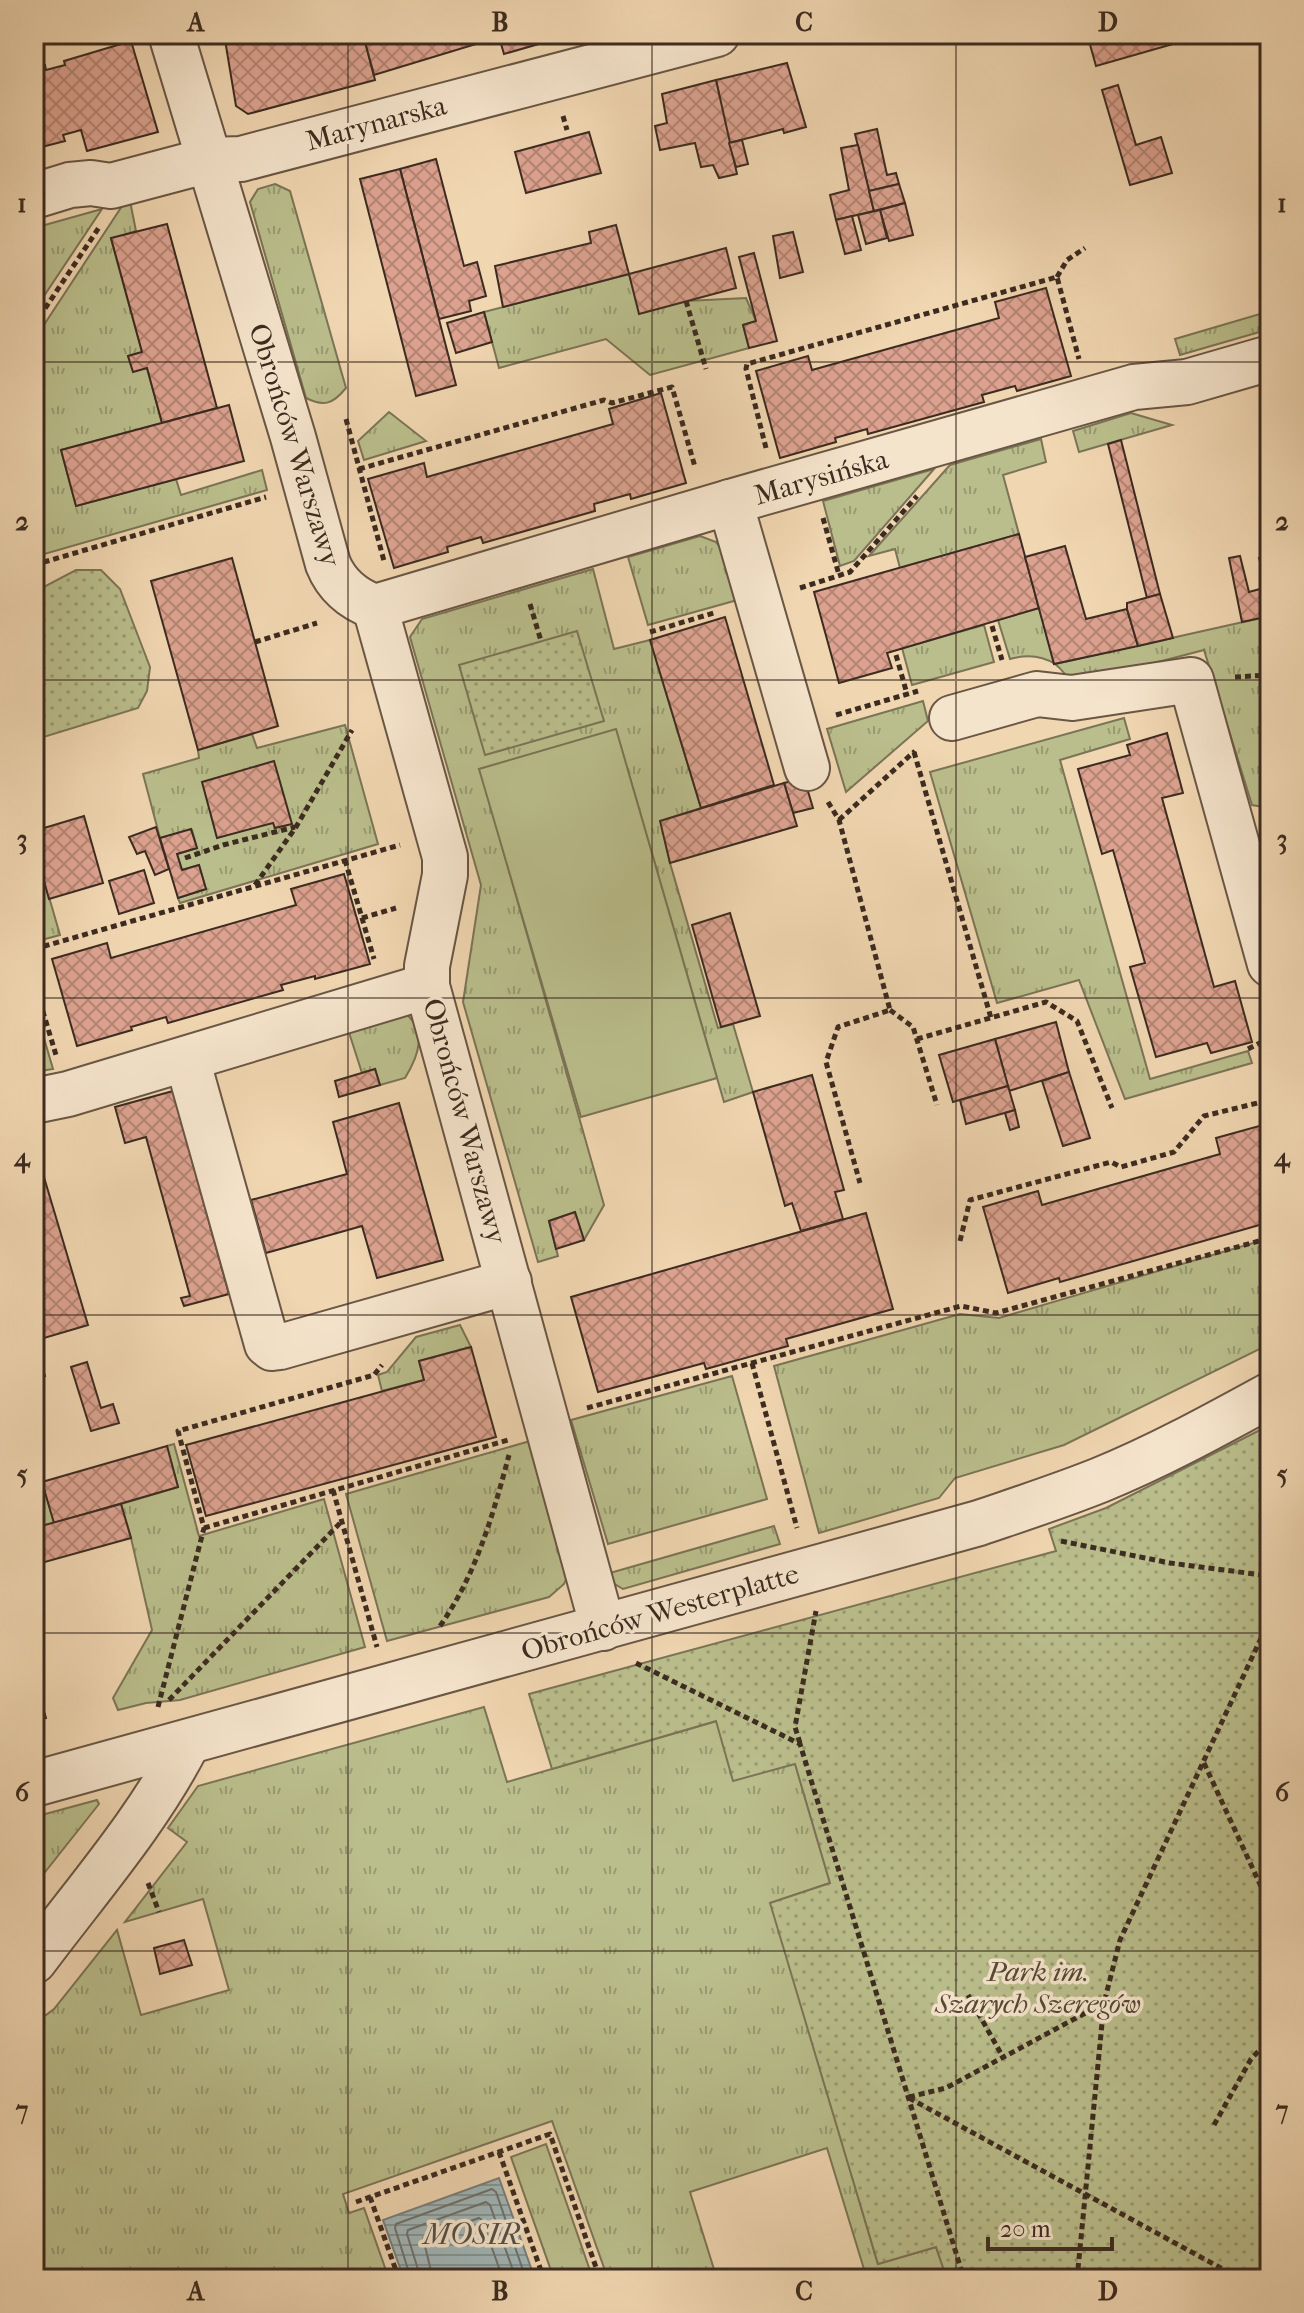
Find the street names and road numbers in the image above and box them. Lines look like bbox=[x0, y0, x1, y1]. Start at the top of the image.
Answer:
street label: Marynarska bbox=[302, 88, 451, 158]
street label: Obrońców Warszawy bbox=[242, 319, 348, 572]
street label: Marysińska bbox=[750, 442, 893, 512]
street label: Obrońców Warszawy bbox=[416, 995, 514, 1248]
street label: Obrońców Westerplatte bbox=[517, 1557, 803, 1667]

